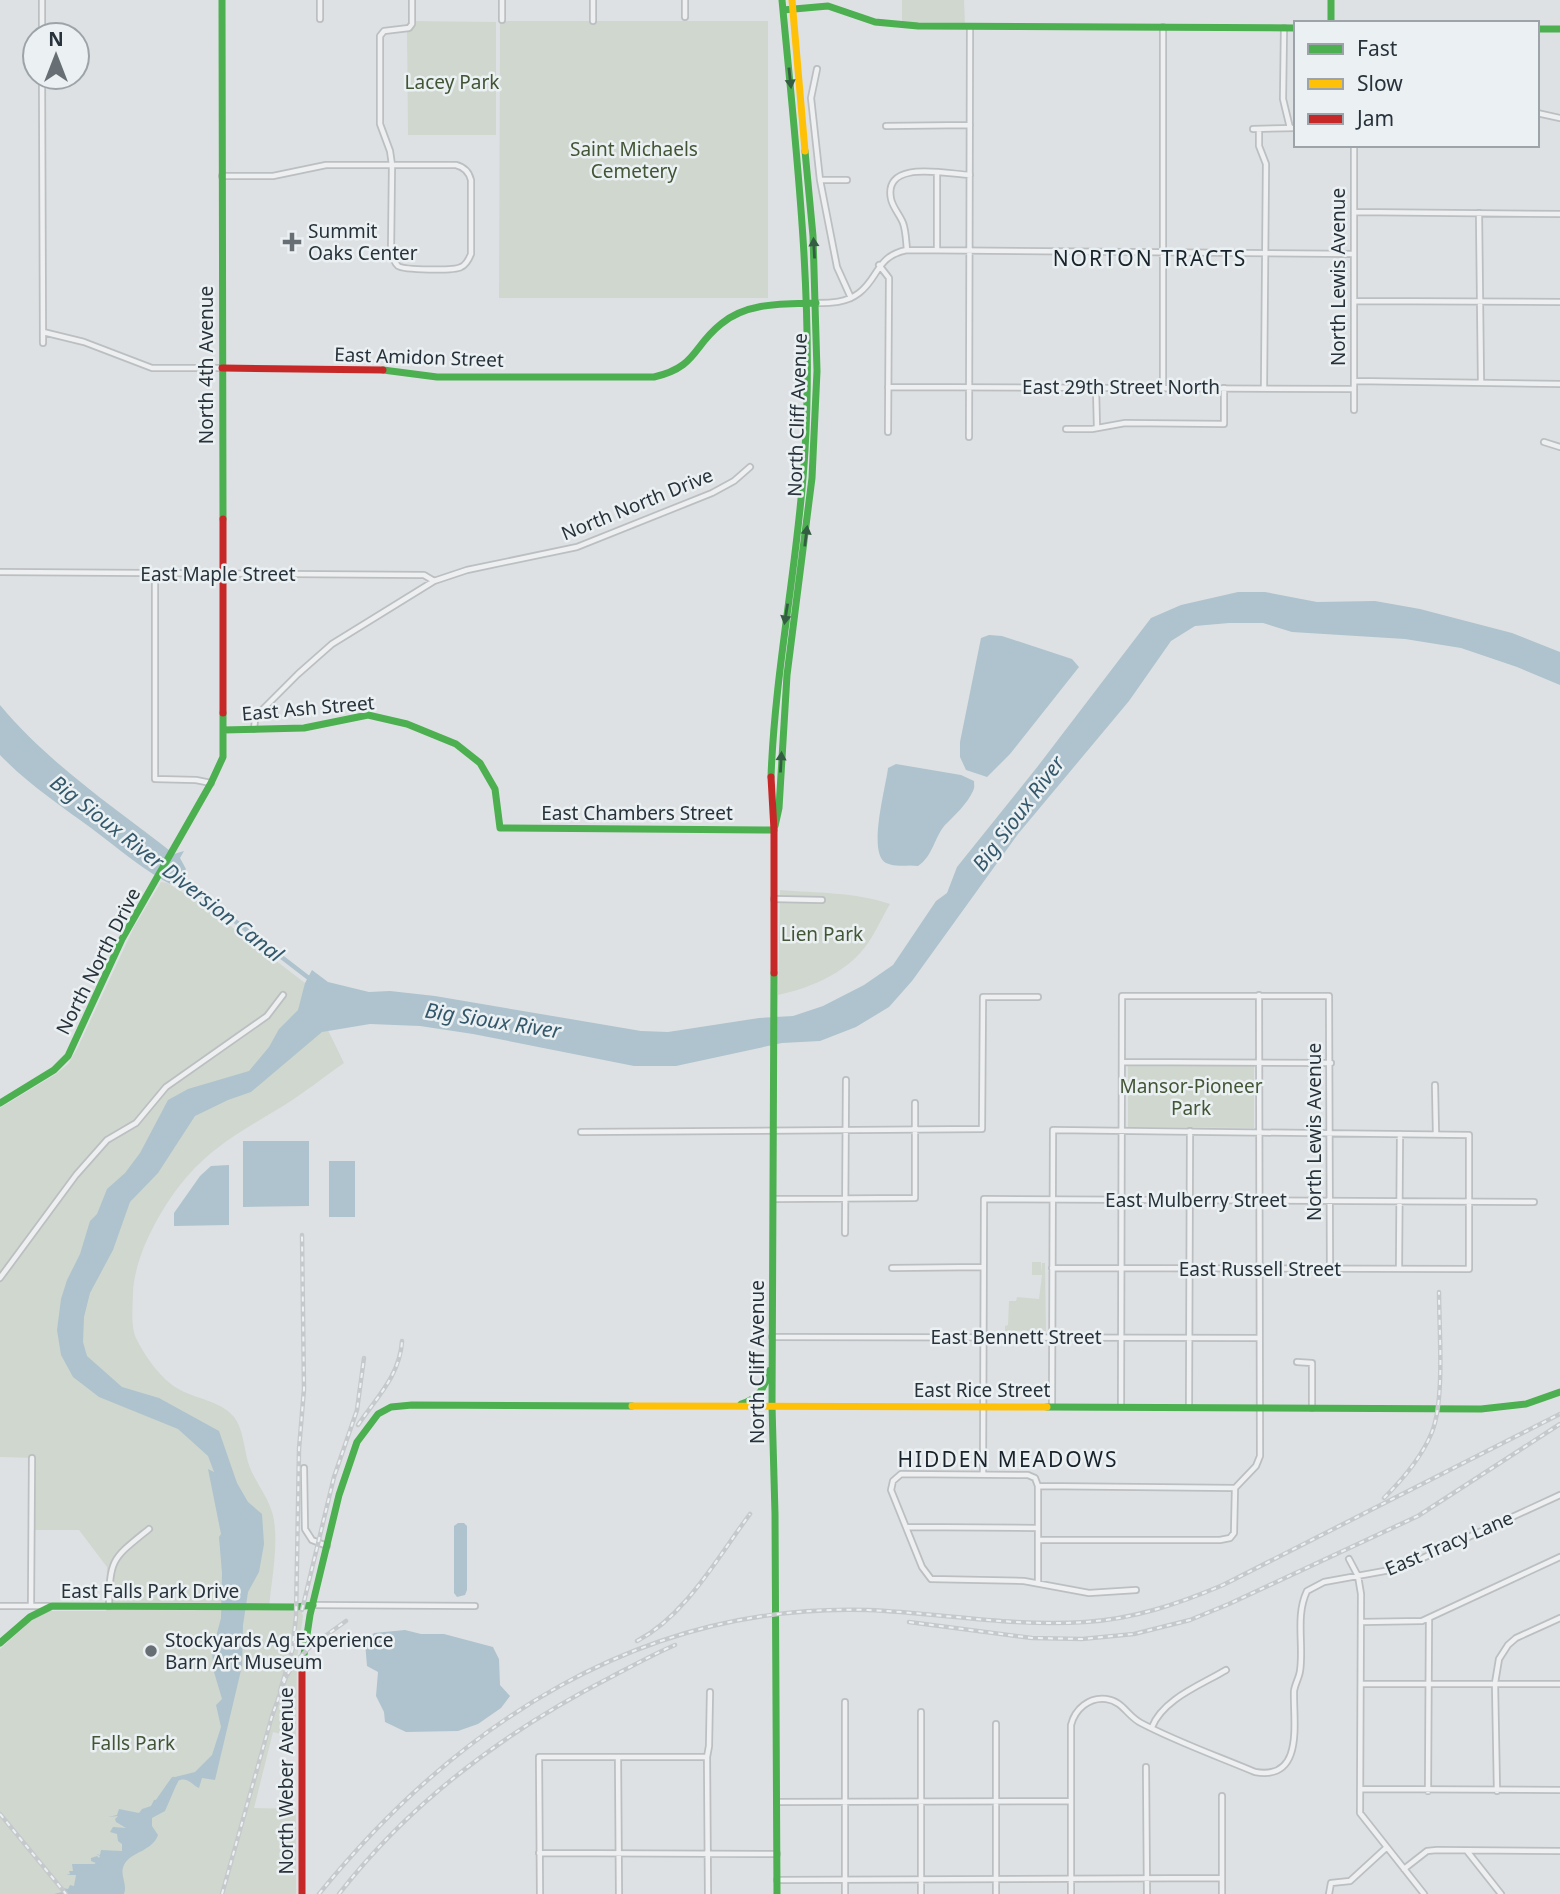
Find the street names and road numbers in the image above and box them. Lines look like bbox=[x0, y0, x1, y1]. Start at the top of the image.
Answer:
street label: North Lewis Avenue bbox=[1325, 188, 1351, 366]
street label: North 4th Avenue bbox=[193, 286, 219, 444]
street label: North Cliff Avenue bbox=[781, 333, 813, 497]
street label: East Amidon Street bbox=[334, 341, 504, 373]
street label: East 29th Street North bbox=[1022, 374, 1220, 400]
street label: North North Drive bbox=[557, 462, 717, 546]
street label: East Maple Street bbox=[140, 561, 296, 587]
street label: East Ash Street bbox=[241, 689, 376, 727]
street label: East Chambers Street bbox=[541, 800, 733, 826]
street label: North North Drive bbox=[50, 883, 146, 1039]
street label: North Lewis Avenue bbox=[1301, 1043, 1327, 1221]
street label: East Mulberry Street bbox=[1105, 1187, 1287, 1213]
street label: East Russell Street bbox=[1179, 1256, 1341, 1282]
street label: North Cliff Avenue bbox=[744, 1280, 770, 1444]
street label: East Bennett Street bbox=[930, 1324, 1102, 1350]
street label: East Rice Street bbox=[914, 1377, 1050, 1403]
street label: East Tracy Lane bbox=[1381, 1504, 1517, 1582]
street label: East Falls Park Drive bbox=[61, 1578, 239, 1604]
street label: North Weber Avenue bbox=[273, 1687, 299, 1875]

